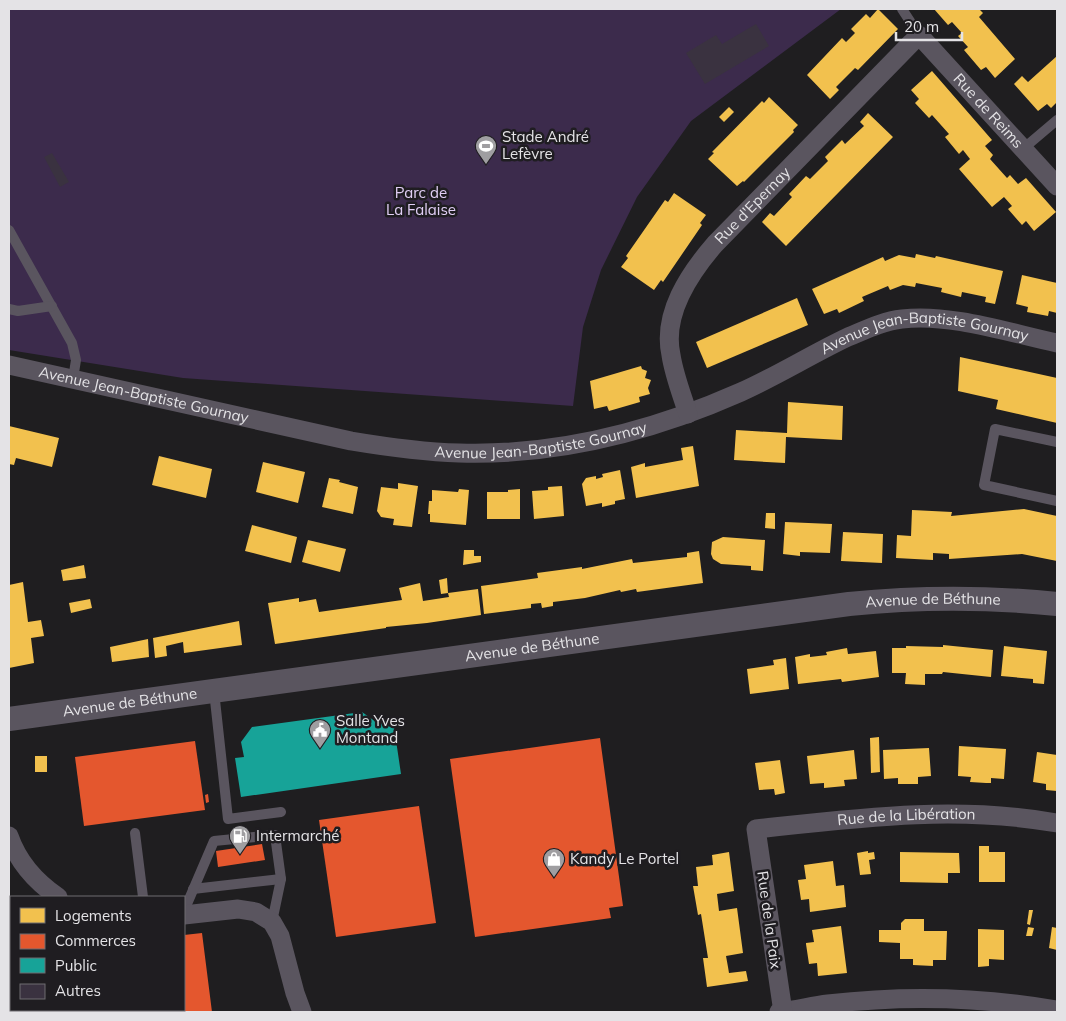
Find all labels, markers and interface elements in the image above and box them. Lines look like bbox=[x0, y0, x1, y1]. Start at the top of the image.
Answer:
scale bar bbox=[896, 10, 962, 42]
text: 20 m bbox=[904, 17, 939, 36]
street label: Rue de Reims bbox=[950, 69, 1028, 152]
place label: Stade André Lefèvre bbox=[502, 127, 589, 163]
sports icon: Stade André Lefèvre bbox=[474, 134, 498, 165]
street label: Rue d'Epernay bbox=[710, 163, 794, 248]
park label: Parc de La Falaise bbox=[386, 183, 456, 219]
street label: Avenue Jean-Baptiste Gournay bbox=[817, 308, 1031, 358]
street label: Avenue Jean-Baptiste Gournay bbox=[37, 362, 251, 427]
street label: Avenue Jean-Baptiste Gournay bbox=[434, 417, 649, 462]
street label: Avenue de Béthune bbox=[865, 589, 1001, 611]
street label: Avenue de Béthune bbox=[464, 628, 600, 665]
street label: Avenue de Béthune bbox=[61, 683, 198, 721]
place label: Salle Yves Montand bbox=[336, 711, 405, 747]
public building icon: Salle Yves Montand bbox=[308, 718, 332, 749]
street label: Rue de la Libération bbox=[836, 804, 976, 829]
fuel station icon: Intermarché bbox=[228, 824, 252, 855]
place label: Intermarché bbox=[256, 826, 339, 845]
shop icon: Kandy Le Portel bbox=[542, 847, 566, 878]
place label: Kandy Le Portel bbox=[570, 849, 679, 868]
street label: Rue de la Paix bbox=[753, 870, 786, 970]
legend bbox=[10, 896, 185, 1011]
text: Logements bbox=[55, 906, 132, 925]
text: Commerces bbox=[55, 931, 136, 950]
text: Public bbox=[55, 956, 97, 975]
text: Autres bbox=[55, 981, 101, 1000]

